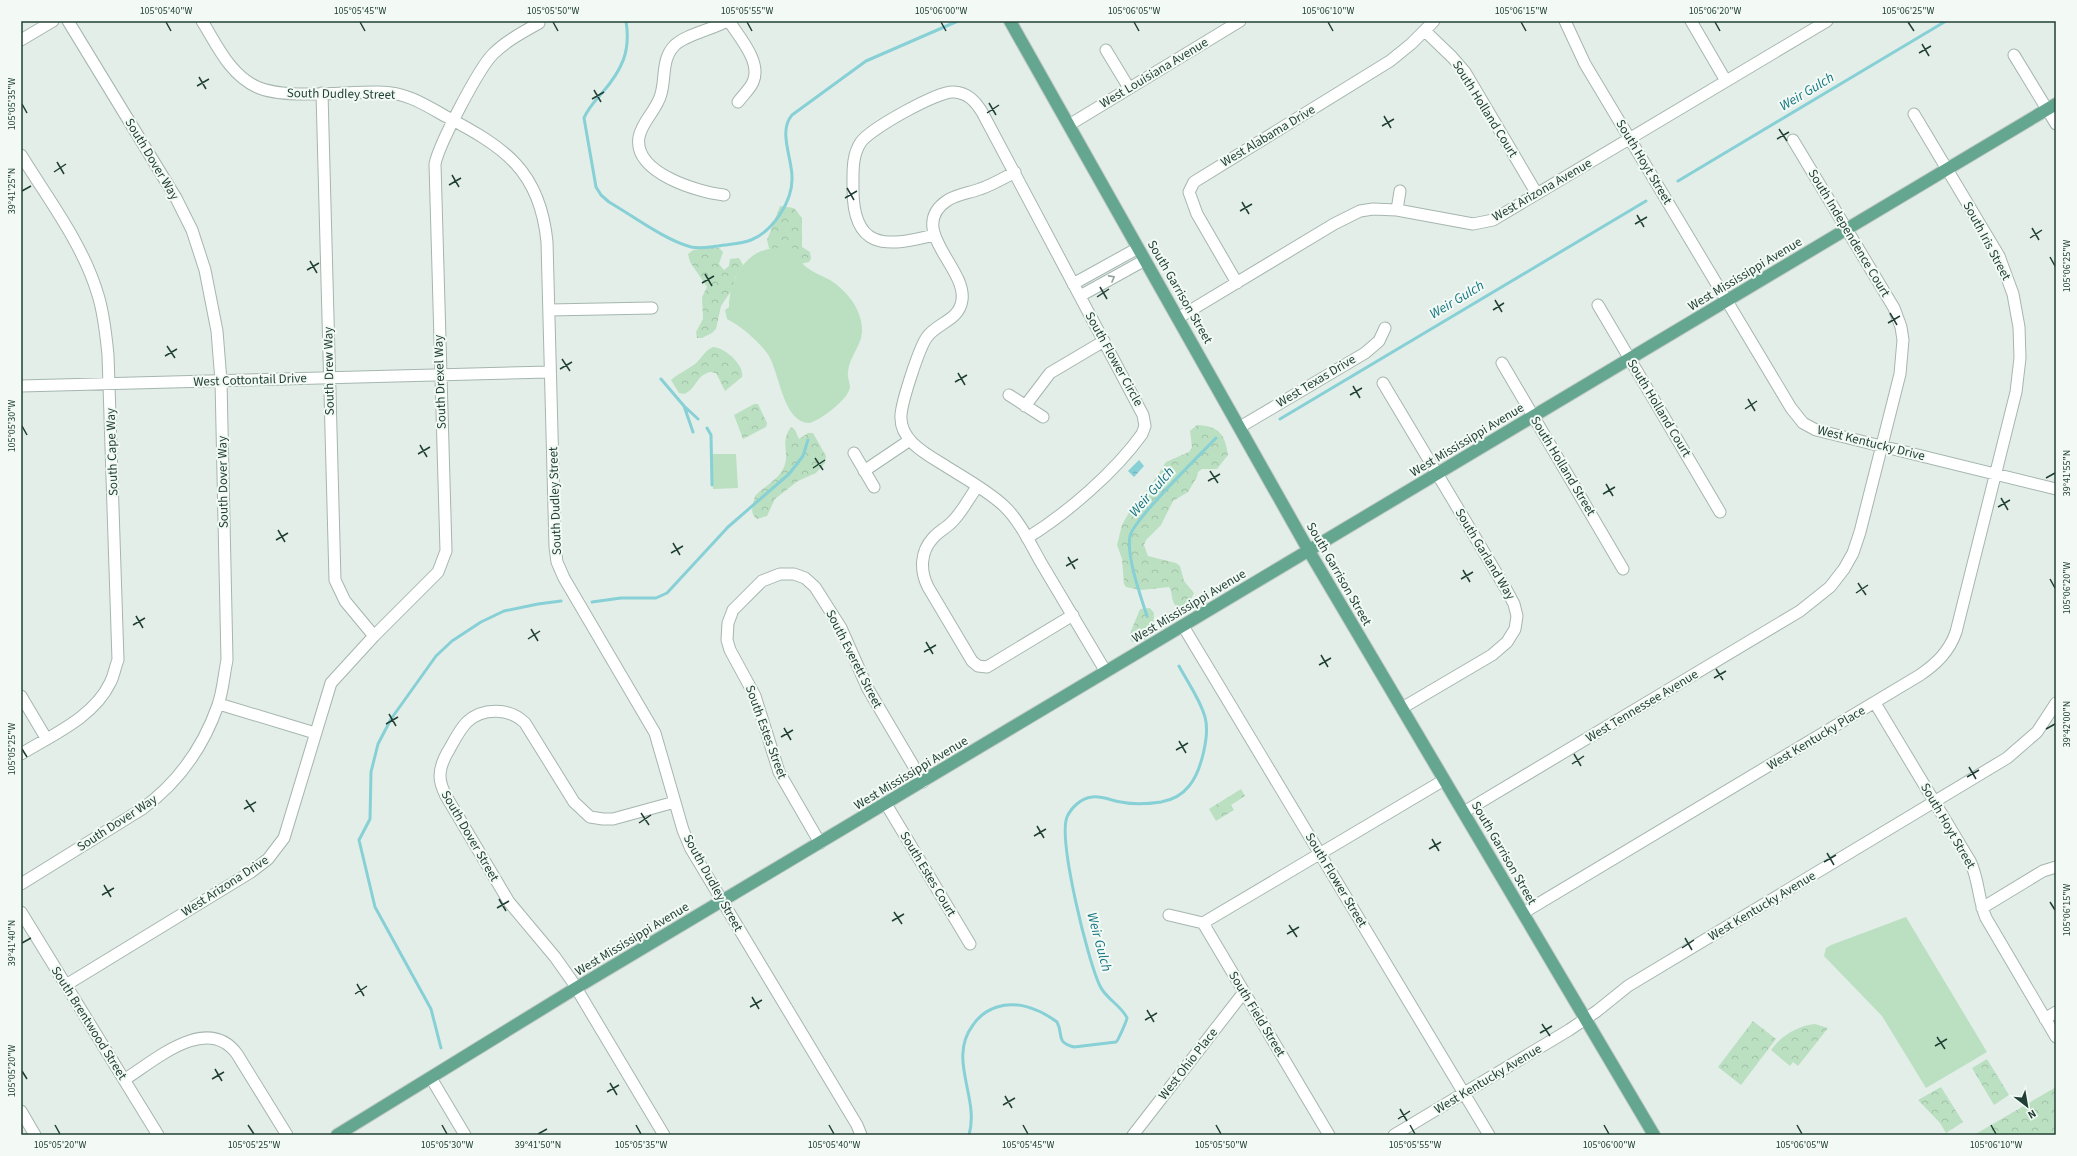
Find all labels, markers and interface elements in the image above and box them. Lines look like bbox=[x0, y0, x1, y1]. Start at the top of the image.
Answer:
text: 105°05'40"W bbox=[140, 4, 192, 18]
text: 105°05'45"W bbox=[334, 4, 386, 18]
text: 105°05'50"W bbox=[527, 4, 579, 18]
text: 105°05'55"W bbox=[721, 4, 773, 18]
text: 105°06'00"W bbox=[915, 4, 967, 18]
text: 105°06'05"W bbox=[1108, 4, 1160, 18]
text: 105°06'10"W bbox=[1302, 4, 1354, 18]
text: 105°06'15"W bbox=[1495, 4, 1547, 18]
text: 105°06'20"W bbox=[1689, 4, 1741, 18]
text: 105°06'25"W bbox=[1882, 4, 1934, 18]
street label: West Louisiana Avenue bbox=[1096, 33, 1212, 113]
street label: South Holland Court bbox=[1448, 57, 1522, 161]
water label: Weir Gulch bbox=[1776, 68, 1838, 116]
text: 105°05'35"W bbox=[5, 78, 19, 130]
street label: South Dudley Street bbox=[287, 84, 396, 104]
street label: West Alabama Drive bbox=[1217, 101, 1319, 171]
street label: South Dover Way bbox=[121, 115, 183, 203]
street label: South Hoyt Street bbox=[1611, 116, 1677, 208]
street label: West Arizona Avenue bbox=[1489, 154, 1595, 226]
street label: South Independence Court bbox=[1804, 166, 1895, 301]
text: 39°41'25"N bbox=[5, 168, 19, 214]
street label: South Iris Street bbox=[1959, 198, 2016, 284]
street label: West Mississippi Avenue bbox=[1685, 233, 1805, 315]
street label: South Garrison Street bbox=[1143, 237, 1217, 348]
text: 105°06'25"W bbox=[2060, 240, 2074, 292]
one-way arrow bbox=[1108, 276, 1116, 283]
water label: Weir Gulch bbox=[1426, 276, 1488, 324]
street label: South Flower Circle bbox=[1081, 309, 1147, 409]
street label: South Drew Way bbox=[319, 327, 339, 415]
street label: South Drexel Way bbox=[429, 335, 451, 429]
street label: West Texas Drive bbox=[1273, 350, 1359, 412]
street label: South Holland Court bbox=[1623, 356, 1696, 461]
street label: West Cottontail Drive bbox=[193, 369, 307, 391]
street label: West Mississippi Avenue bbox=[1407, 399, 1527, 481]
text: 105°05'30"W bbox=[5, 400, 19, 452]
street label: South Cape Way bbox=[101, 408, 123, 496]
street label: South Holland Street bbox=[1526, 413, 1600, 520]
street label: West Kentucky Drive bbox=[1815, 421, 1927, 465]
street label: South Dover Way bbox=[213, 436, 233, 528]
street label: South Dudley Street bbox=[544, 446, 566, 556]
text: 39°41'55"N bbox=[2060, 450, 2074, 496]
water label: Weir Gulch bbox=[1125, 463, 1179, 521]
street label: South Garland Way bbox=[1451, 505, 1519, 603]
street label: South Garrison Street bbox=[1302, 519, 1376, 630]
text: 105°06'20"W bbox=[2060, 562, 2074, 614]
street label: West Mississippi Avenue bbox=[1129, 565, 1249, 647]
street label: South Everett Street bbox=[821, 606, 887, 712]
street label: West Tennessee Avenue bbox=[1582, 665, 1702, 747]
street label: South Estes Street bbox=[741, 683, 791, 782]
text: 39°42'00"N bbox=[2060, 701, 2074, 747]
street label: West Kentucky Place bbox=[1764, 702, 1868, 774]
text: 105°05'25"W bbox=[5, 723, 19, 775]
street label: West Mississippi Avenue bbox=[851, 732, 971, 814]
street label: South Hoyt Street bbox=[1916, 780, 1980, 873]
street label: South Dover Street bbox=[437, 787, 504, 885]
street label: South Dover Way bbox=[73, 790, 161, 856]
street label: South Garrison Street bbox=[1467, 798, 1541, 909]
street label: South Estes Court bbox=[895, 828, 961, 920]
street label: South Flower Street bbox=[1301, 829, 1372, 931]
street label: South Dudley Street bbox=[679, 831, 747, 935]
street label: West Arizona Drive bbox=[178, 851, 272, 921]
street label: West Kentucky Avenue bbox=[1705, 867, 1819, 945]
text: 105°06'15"W bbox=[2060, 884, 2074, 936]
street label: West Mississippi Avenue bbox=[572, 898, 692, 980]
water label: Weir Gulch bbox=[1082, 910, 1116, 974]
text: 39°41'40"N bbox=[5, 920, 19, 966]
street label: South Brentwood Street bbox=[47, 963, 132, 1084]
street label: South Field Street bbox=[1224, 968, 1290, 1061]
street label: West Ohio Place bbox=[1154, 1024, 1222, 1104]
street label: West Kentucky Avenue bbox=[1431, 1040, 1545, 1118]
text: 105°05'20"W bbox=[5, 1045, 19, 1097]
north arrow bbox=[2007, 1086, 2047, 1126]
text: N bbox=[2025, 1106, 2039, 1122]
text: 105°05'20"W bbox=[34, 1138, 86, 1152]
text: 105°05'25"W bbox=[228, 1138, 280, 1152]
text: 105°05'30"W bbox=[421, 1138, 473, 1152]
text: 39°41'50"N bbox=[515, 1138, 561, 1152]
text: 105°05'35"W bbox=[615, 1138, 667, 1152]
text: 105°05'40"W bbox=[808, 1138, 860, 1152]
text: 105°05'45"W bbox=[1002, 1138, 1054, 1152]
text: 105°05'50"W bbox=[1195, 1138, 1247, 1152]
text: 105°05'55"W bbox=[1389, 1138, 1441, 1152]
text: 105°06'00"W bbox=[1583, 1138, 1635, 1152]
text: 105°06'05"W bbox=[1776, 1138, 1828, 1152]
text: 105°06'10"W bbox=[1970, 1138, 2022, 1152]

